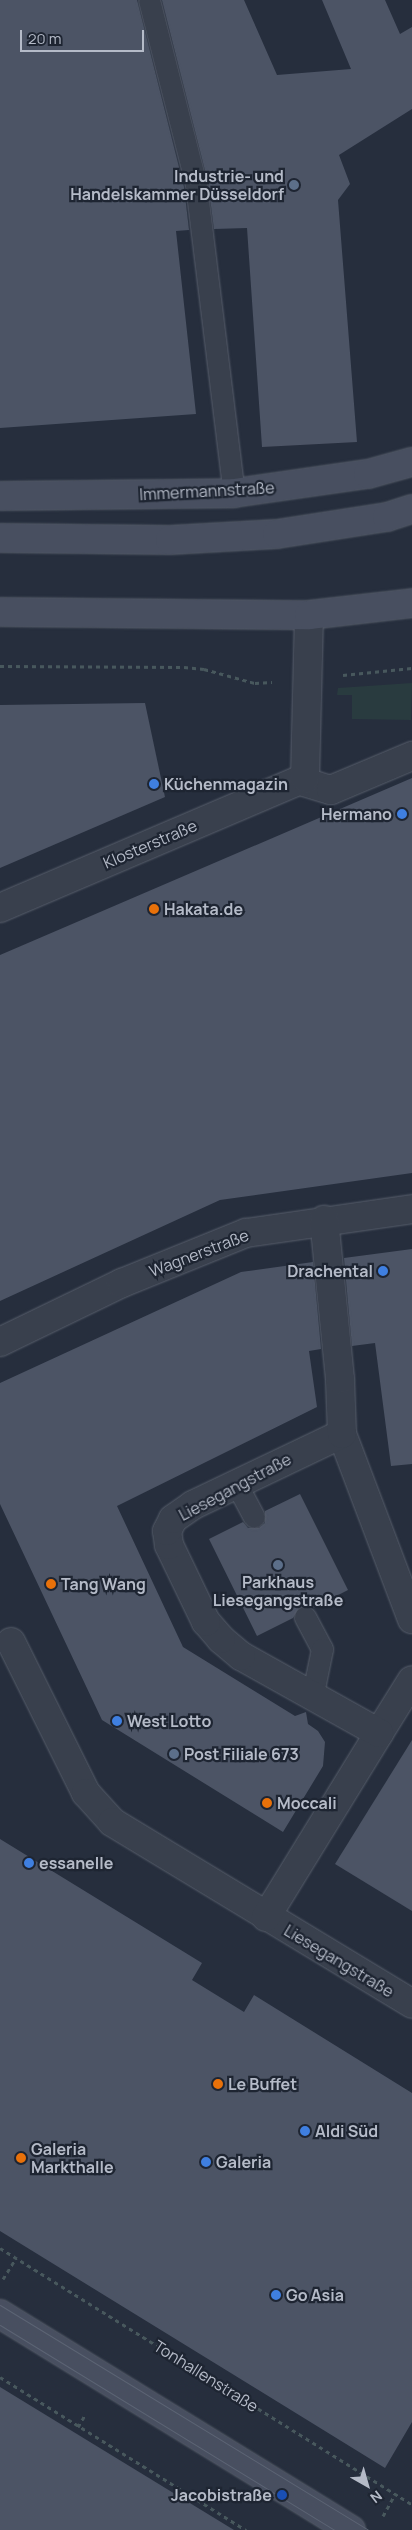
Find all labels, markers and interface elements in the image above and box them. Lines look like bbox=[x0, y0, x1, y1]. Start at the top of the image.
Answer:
scale bar bbox=[22, 20, 146, 52]
text: 20 m bbox=[28, 28, 61, 49]
place label: Industrie- und Handelskammer Düsseldorf bbox=[70, 166, 284, 204]
marker: Industrie- und Handelskammer Düsseldorf bbox=[288, 179, 300, 191]
street label: Immermannstraße bbox=[139, 478, 275, 504]
place label: Küchenmagazin bbox=[164, 774, 288, 794]
marker: Küchenmagazin bbox=[148, 778, 160, 790]
place label: Hermano bbox=[321, 804, 392, 824]
marker: Hermano bbox=[396, 808, 408, 820]
street label: Klosterstraße bbox=[100, 816, 200, 872]
place label: Hakata.de bbox=[164, 899, 243, 919]
marker: Hakata.de bbox=[148, 903, 160, 915]
street label: Wagnerstraße bbox=[147, 1225, 251, 1281]
place label: Drachental bbox=[287, 1261, 373, 1281]
marker: Drachental bbox=[377, 1265, 389, 1277]
street label: Liesegangstraße bbox=[176, 1449, 294, 1525]
marker: Parkhaus Liesegangstraße bbox=[272, 1559, 284, 1571]
place label: Parkhaus Liesegangstraße bbox=[213, 1572, 343, 1610]
place label: Tang Wang bbox=[61, 1574, 146, 1594]
marker: Tang Wang bbox=[45, 1578, 57, 1590]
place label: West Lotto bbox=[127, 1711, 211, 1731]
marker: West Lotto bbox=[111, 1715, 123, 1727]
place label: Post Filiale 673 bbox=[184, 1744, 299, 1764]
marker: Post Filiale 673 bbox=[168, 1748, 180, 1760]
place label: Moccali bbox=[277, 1793, 337, 1813]
marker: Moccali bbox=[261, 1797, 273, 1809]
place label: essanelle bbox=[39, 1853, 113, 1873]
marker: essanelle bbox=[23, 1857, 35, 1869]
street label: Liesegangstraße bbox=[281, 1921, 397, 2001]
place label: Le Buffet bbox=[228, 2074, 297, 2094]
marker: Le Buffet bbox=[212, 2078, 224, 2090]
place label: Aldi Süd bbox=[315, 2121, 378, 2141]
marker: Aldi Süd bbox=[299, 2125, 311, 2137]
place label: Galeria Markthalle bbox=[31, 2139, 114, 2177]
marker: Galeria Markthalle bbox=[15, 2152, 27, 2164]
place label: Galeria bbox=[216, 2152, 271, 2172]
marker: Galeria bbox=[200, 2156, 212, 2168]
place label: Go Asia bbox=[286, 2285, 344, 2305]
marker: Go Asia bbox=[270, 2289, 282, 2301]
street label: Tonhallenstraße bbox=[150, 2336, 262, 2416]
north arrow bbox=[342, 2460, 392, 2510]
place label: Jacobistraße bbox=[171, 2485, 272, 2505]
text: N bbox=[367, 2487, 386, 2508]
marker: Jacobistraße bbox=[276, 2489, 288, 2501]

